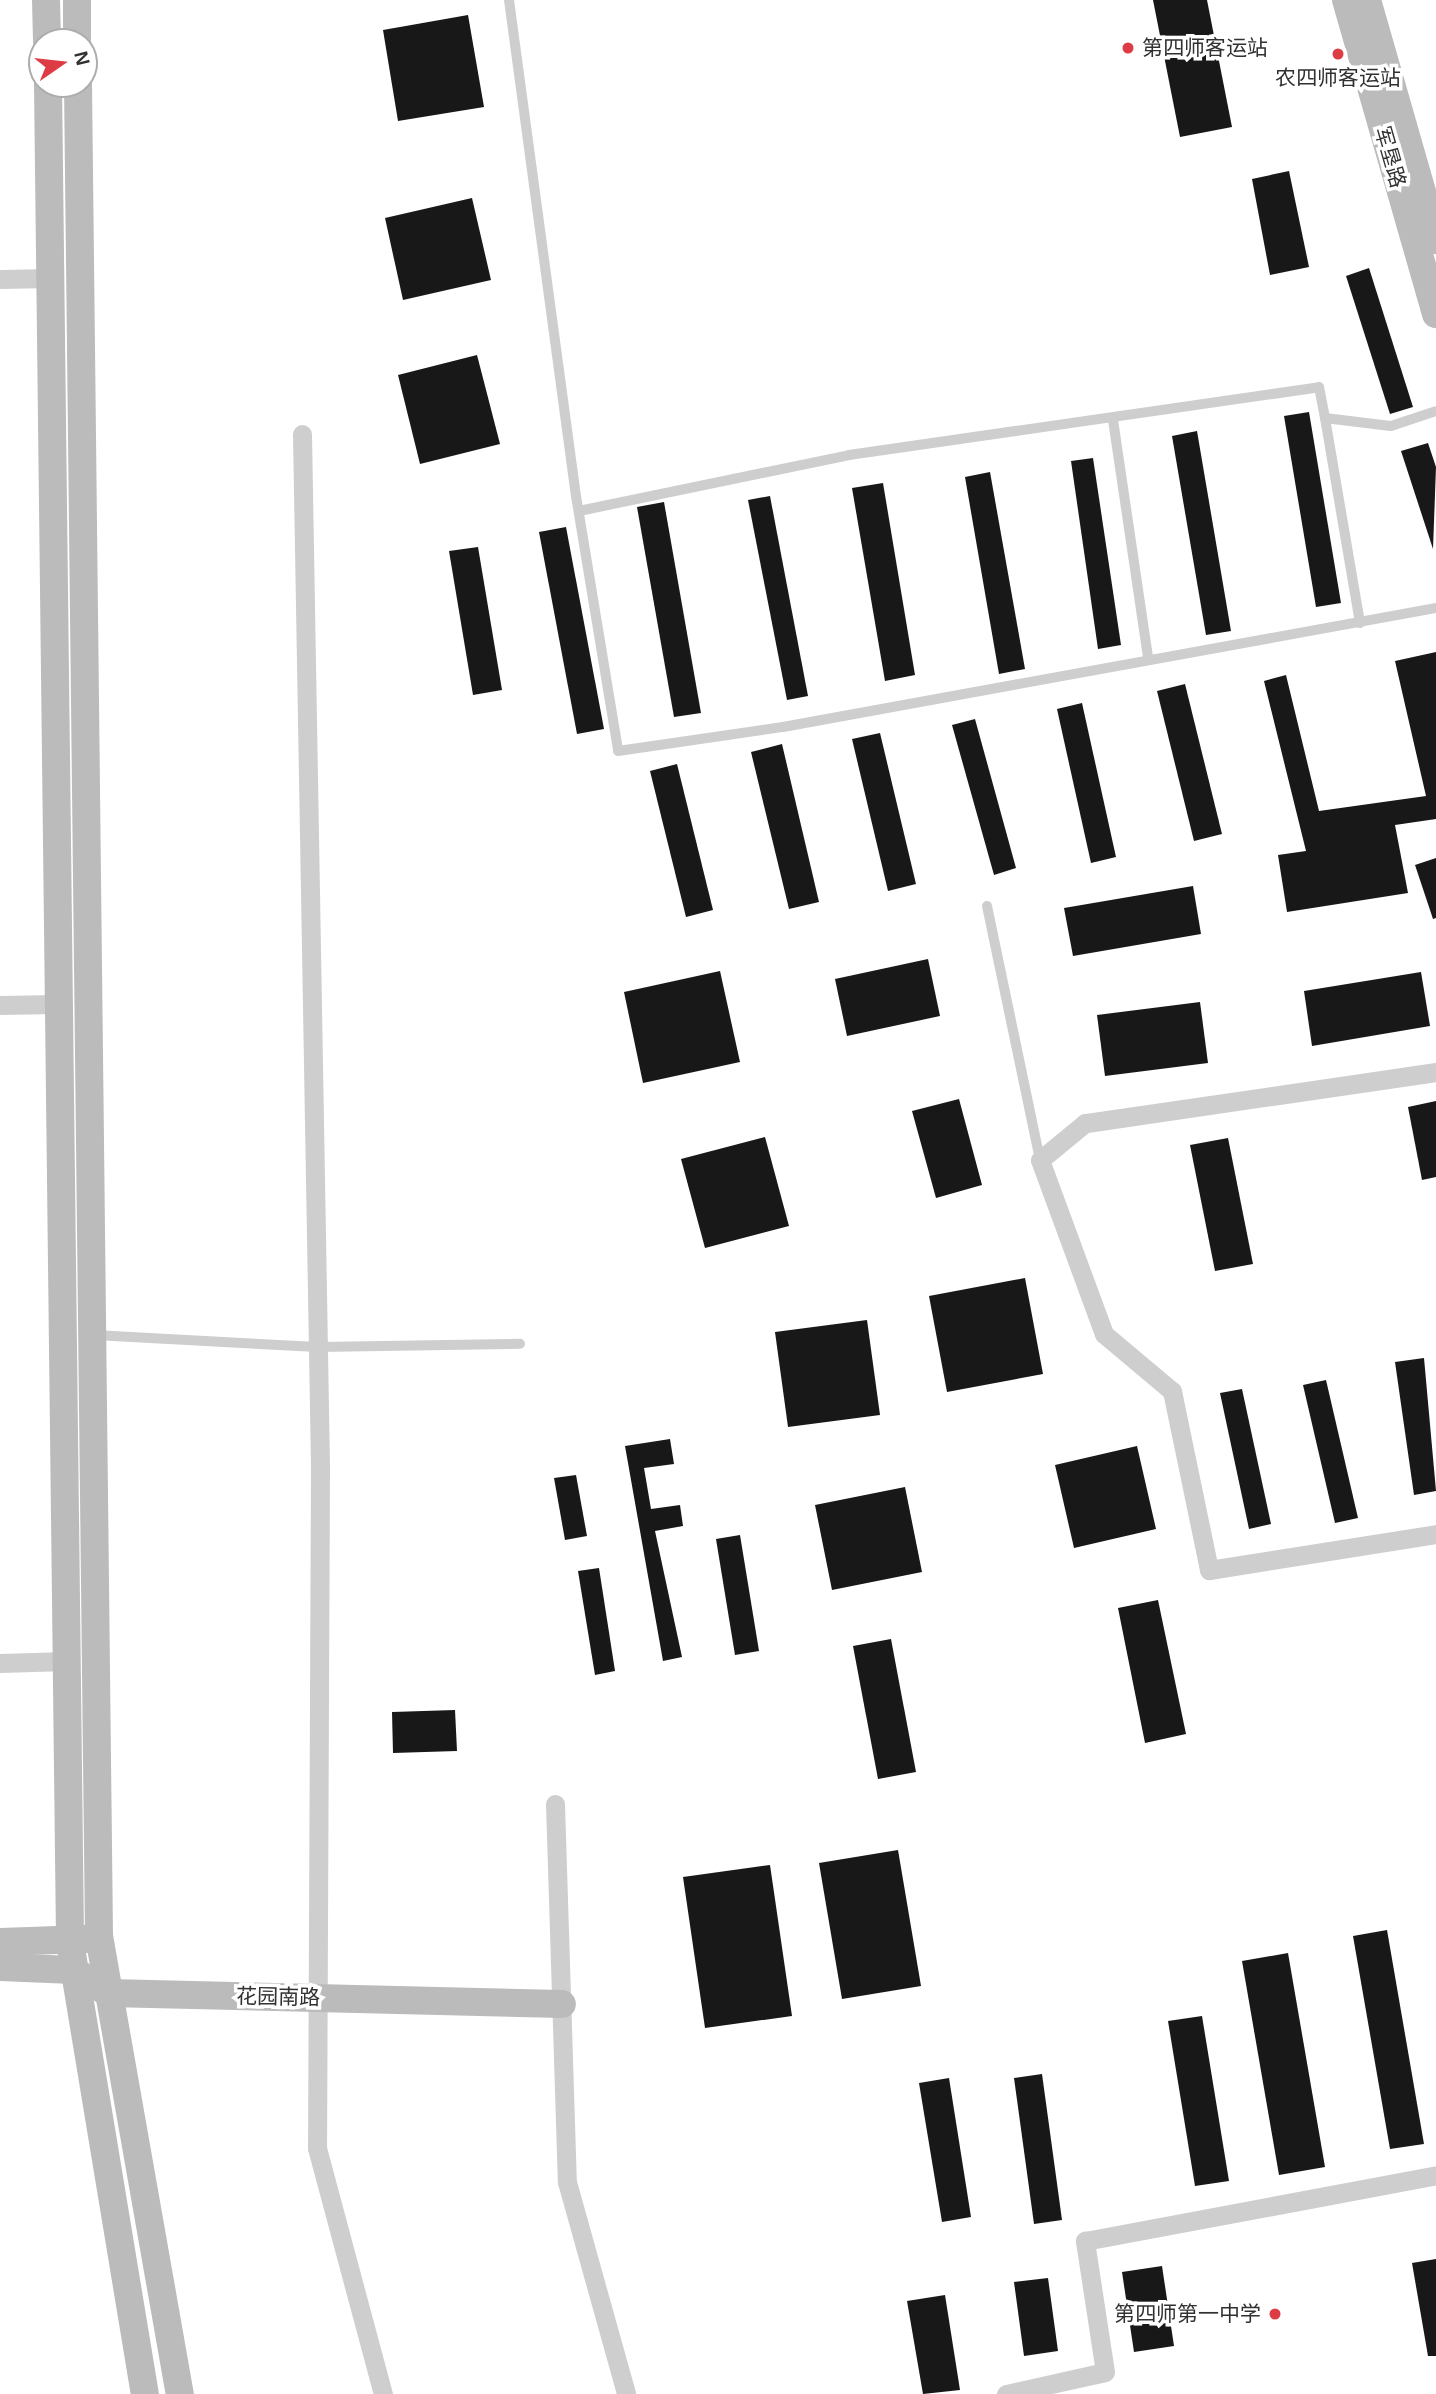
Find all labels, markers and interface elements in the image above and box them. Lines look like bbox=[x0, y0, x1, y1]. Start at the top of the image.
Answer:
north arrow bbox=[28, 28, 98, 98]
place label: 第四师客运站 bbox=[1142, 35, 1268, 61]
marker: 第四师客运站 bbox=[1120, 40, 1136, 56]
marker: 农四师客运站 bbox=[1330, 46, 1346, 62]
text: N bbox=[70, 49, 94, 67]
place label: 农四师客运站 bbox=[1275, 65, 1401, 91]
street label: 军垦路 bbox=[1369, 123, 1411, 191]
street label: 花园南路 bbox=[236, 1984, 320, 2010]
place label: 第四师第一中学 bbox=[1114, 2301, 1261, 2327]
marker: 第四师第一中学 bbox=[1267, 2306, 1283, 2322]

